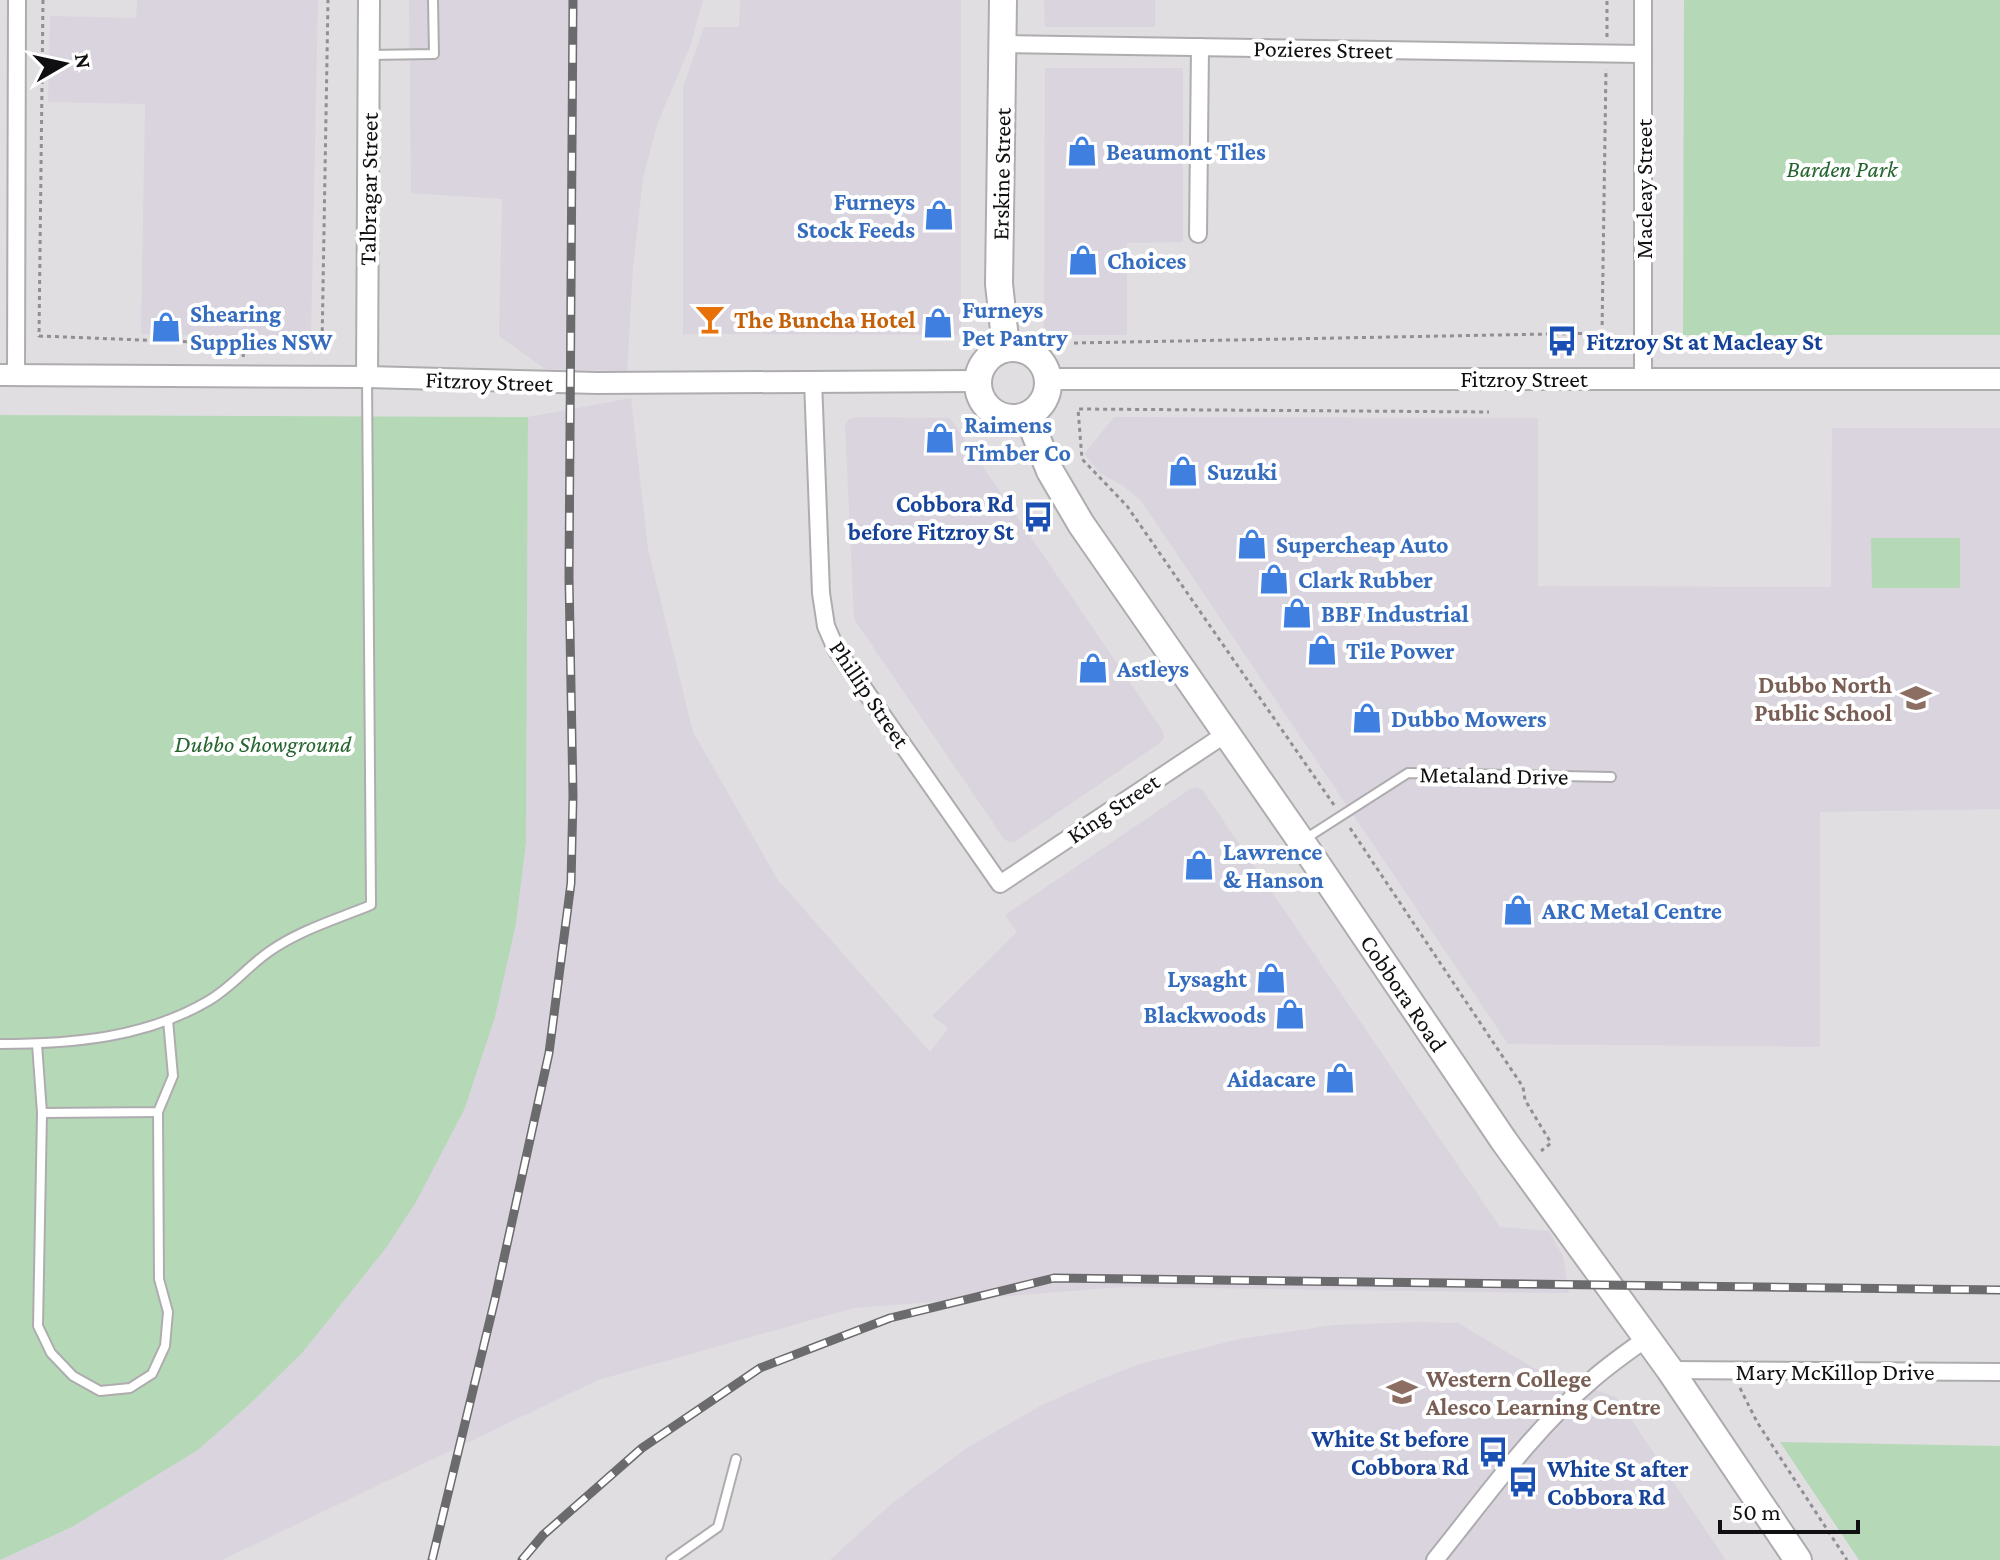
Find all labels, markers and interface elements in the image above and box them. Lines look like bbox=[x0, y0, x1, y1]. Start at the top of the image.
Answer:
north arrow bbox=[24, 24, 104, 104]
street label: Pozieres Street bbox=[1253, 34, 1394, 64]
text: N bbox=[70, 52, 97, 70]
street label: Erskine Street bbox=[986, 106, 1016, 241]
street label: Talbragar Street bbox=[353, 111, 383, 266]
street label: Macleay Street bbox=[1630, 118, 1657, 259]
shop icon: Beaumont Tiles bbox=[1065, 134, 1099, 168]
place label: Beaumont Tiles bbox=[1106, 138, 1266, 165]
park label: Barden Park bbox=[1787, 155, 1899, 182]
place label: Furneys Stock Feeds bbox=[797, 188, 915, 243]
shop icon: Furneys Stock Feeds bbox=[922, 198, 956, 232]
shop icon: Choices bbox=[1066, 243, 1100, 277]
place label: Choices bbox=[1107, 247, 1187, 274]
place label: Furneys Pet Pantry bbox=[962, 296, 1068, 351]
place label: Shearing Supplies NSW bbox=[190, 300, 332, 355]
bar icon: The Buncha Hotel bbox=[693, 302, 727, 336]
place label: The Buncha Hotel bbox=[734, 306, 916, 333]
shop icon: Furneys Pet Pantry bbox=[921, 306, 955, 340]
shop icon: Shearing Supplies NSW bbox=[149, 310, 183, 344]
bus stop icon: Fitzroy St at Macleay St bbox=[1545, 324, 1579, 358]
place label: Fitzroy St at Macleay St bbox=[1586, 328, 1823, 355]
street label: Fitzroy Street bbox=[425, 365, 554, 397]
street label: Fitzroy Street bbox=[1460, 365, 1589, 392]
place label: Raimens Timber Co bbox=[964, 411, 1071, 466]
shop icon: Raimens Timber Co bbox=[923, 421, 957, 455]
shop icon: Suzuki bbox=[1166, 454, 1200, 488]
place label: Suzuki bbox=[1207, 458, 1277, 485]
place label: Cobbora Rd before Fitzroy St bbox=[847, 490, 1014, 545]
bus stop icon: Cobbora Rd before Fitzroy St bbox=[1021, 500, 1055, 534]
shop icon: Supercheap Auto bbox=[1235, 527, 1269, 561]
place label: Supercheap Auto bbox=[1276, 531, 1449, 558]
shop icon: Clark Rubber bbox=[1257, 562, 1291, 596]
place label: Clark Rubber bbox=[1298, 566, 1433, 593]
shop icon: BBF Industrial bbox=[1280, 596, 1314, 630]
place label: BBF Industrial bbox=[1321, 600, 1469, 627]
shop icon: Tile Power bbox=[1305, 633, 1339, 667]
street label: Phillip Street bbox=[824, 635, 916, 754]
place label: Tile Power bbox=[1346, 637, 1455, 664]
shop icon: Astleys bbox=[1076, 651, 1110, 685]
place label: Astleys bbox=[1116, 655, 1189, 682]
place label: Dubbo North Public School bbox=[1754, 671, 1892, 726]
school or university icon: Dubbo North Public School bbox=[1899, 681, 1933, 715]
shop icon: Dubbo Mowers bbox=[1350, 701, 1384, 735]
place label: Dubbo Mowers bbox=[1391, 705, 1547, 732]
park label: Dubbo Showground bbox=[175, 730, 352, 757]
street label: Metaland Drive bbox=[1419, 760, 1569, 790]
street label: King Street bbox=[1062, 767, 1165, 849]
place label: Lawrence & Hanson bbox=[1223, 838, 1324, 893]
shop icon: Lawrence & Hanson bbox=[1182, 848, 1216, 882]
shop icon: ARC Metal Centre bbox=[1501, 893, 1535, 927]
place label: ARC Metal Centre bbox=[1541, 897, 1722, 924]
street label: Cobbora Road bbox=[1355, 930, 1453, 1057]
shop icon: Lysaght bbox=[1254, 961, 1288, 995]
place label: Lysaght bbox=[1167, 965, 1247, 992]
shop icon: Blackwoods bbox=[1273, 997, 1307, 1031]
place label: Blackwoods bbox=[1144, 1001, 1266, 1028]
shop icon: Aidacare bbox=[1323, 1061, 1357, 1095]
place label: Aidacare bbox=[1226, 1065, 1316, 1092]
street label: Mary McKillop Drive bbox=[1736, 1358, 1934, 1385]
place label: Western College Alesco Learning Centre bbox=[1425, 1365, 1661, 1420]
school or university icon: Western College Alesco Learning Centre bbox=[1385, 1375, 1419, 1409]
place label: White St before Cobbora Rd bbox=[1311, 1425, 1469, 1480]
bus stop icon: White St before Cobbora Rd bbox=[1476, 1435, 1510, 1469]
place label: White St after Cobbora Rd bbox=[1546, 1455, 1689, 1510]
bus stop icon: White St after Cobbora Rd bbox=[1506, 1465, 1540, 1499]
scale bar bbox=[1720, 1484, 1858, 1534]
text: 50 m bbox=[1732, 1498, 1781, 1525]

